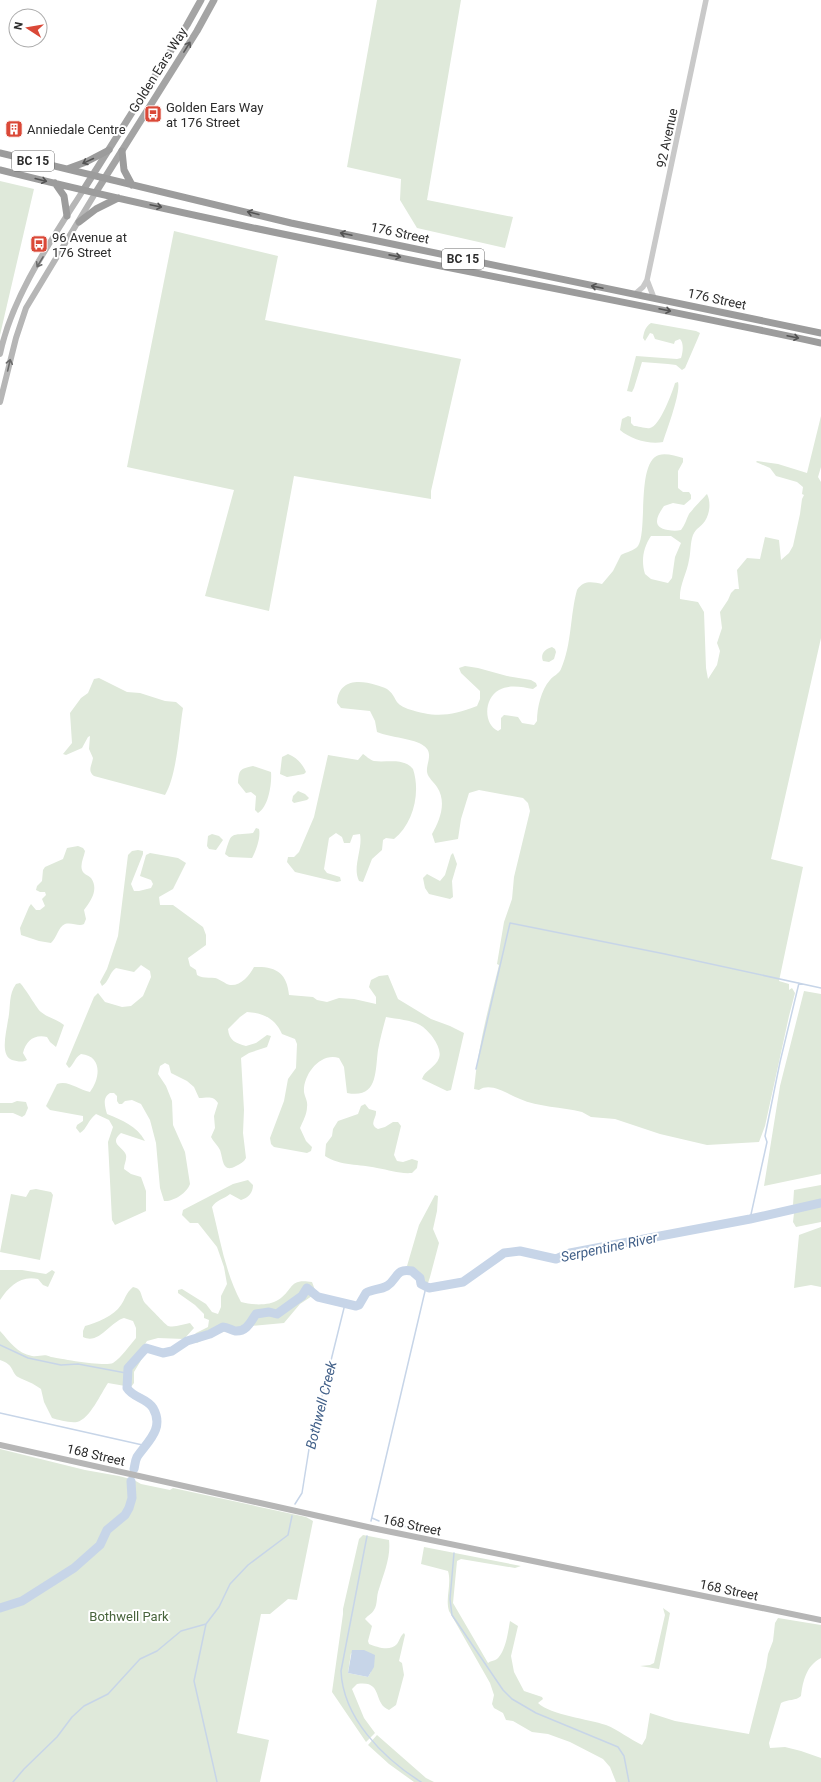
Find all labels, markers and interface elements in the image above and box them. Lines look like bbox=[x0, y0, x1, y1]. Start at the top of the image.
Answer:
north arrow bbox=[8, 8, 48, 48]
text: N bbox=[12, 21, 26, 31]
street label: Golden Ears Way bbox=[126, 25, 190, 115]
one-way arrow bbox=[184, 41, 192, 53]
place label: Golden Ears Way at 176 Street bbox=[166, 100, 263, 130]
bus stop icon: Golden Ears Way at 176 Street bbox=[143, 104, 163, 124]
street label: 92 Avenue bbox=[653, 107, 681, 169]
building icon: Anniedale Centre bbox=[4, 119, 24, 139]
place label: Anniedale Centre bbox=[27, 122, 126, 137]
road number: BC 15 bbox=[12, 151, 54, 171]
one-way arrow bbox=[83, 158, 95, 165]
one-way arrow bbox=[34, 177, 47, 184]
one-way arrow bbox=[149, 202, 162, 210]
one-way arrow bbox=[247, 209, 260, 216]
street label: 176 Street bbox=[369, 219, 431, 247]
place label: 96 Avenue at 176 Street bbox=[52, 230, 127, 260]
one-way arrow bbox=[340, 230, 353, 238]
bus stop icon: 96 Avenue at 176 Street bbox=[29, 234, 49, 254]
road number: BC 15 bbox=[442, 249, 484, 269]
one-way arrow bbox=[388, 253, 401, 261]
one-way arrow bbox=[36, 256, 44, 267]
one-way arrow bbox=[591, 282, 604, 290]
street label: 176 Street bbox=[686, 285, 748, 313]
one-way arrow bbox=[658, 306, 671, 314]
one-way arrow bbox=[786, 333, 799, 341]
one-way arrow bbox=[6, 358, 13, 371]
water label: Serpentine River bbox=[559, 1229, 659, 1265]
water label: Bothwell Creek bbox=[302, 1358, 340, 1451]
street label: 168 Street bbox=[65, 1441, 127, 1469]
street label: 168 Street bbox=[381, 1511, 443, 1539]
street label: 168 Street bbox=[698, 1576, 760, 1604]
park label: Bothwell Park bbox=[89, 1609, 169, 1624]

